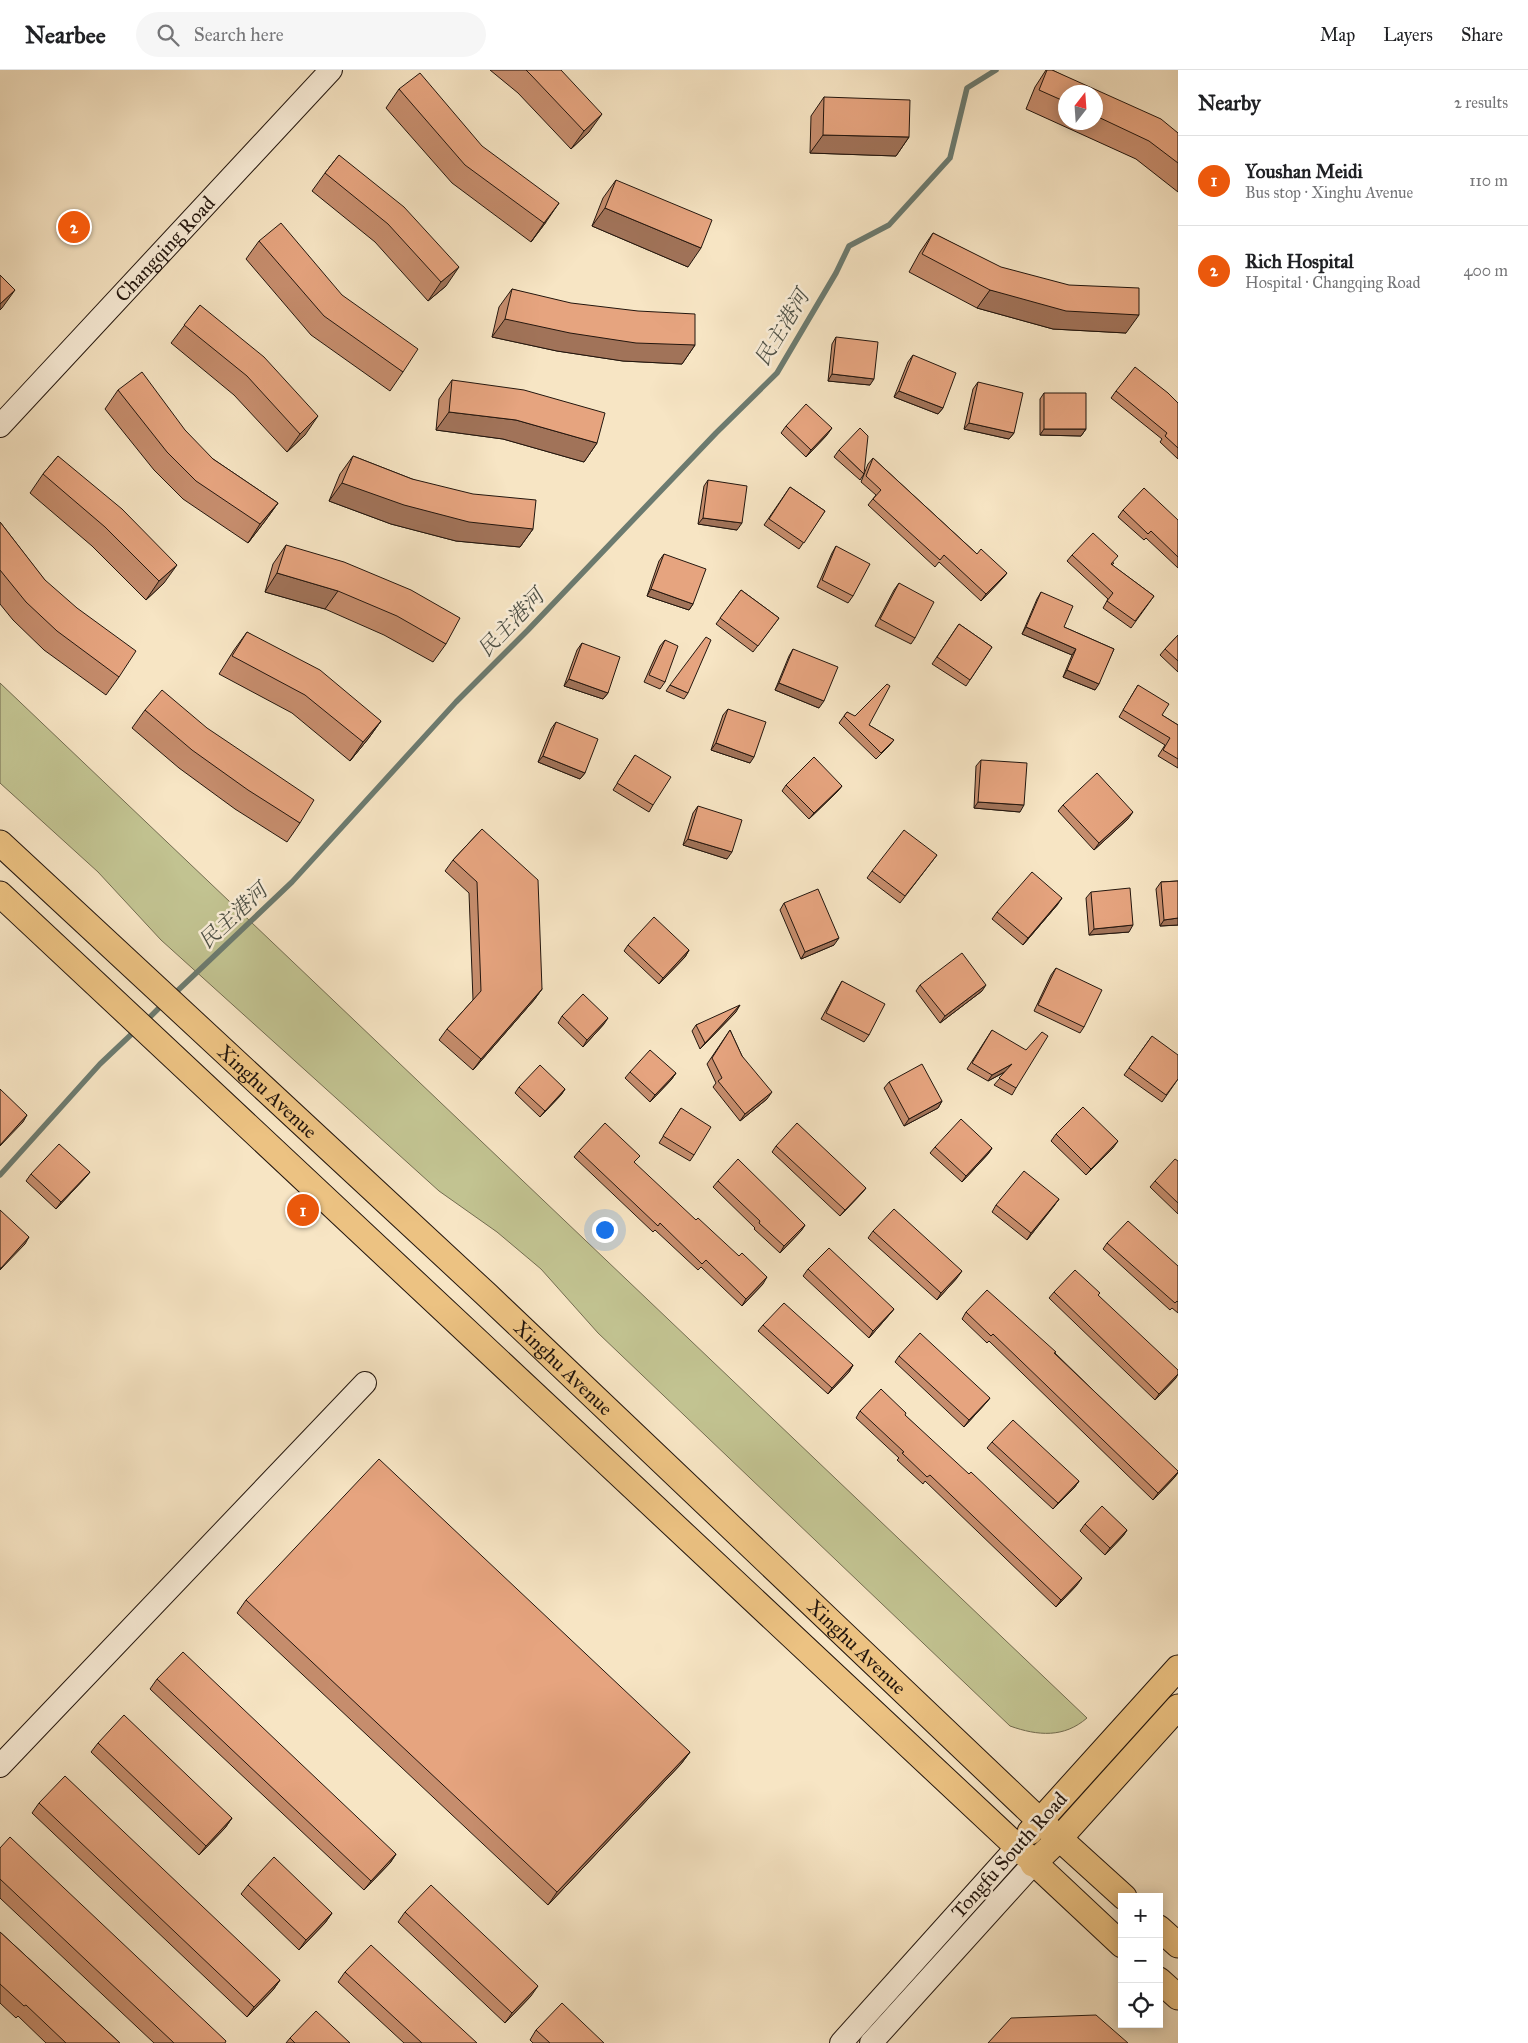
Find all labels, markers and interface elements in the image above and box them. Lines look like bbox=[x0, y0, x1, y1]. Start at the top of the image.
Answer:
search box bbox=[136, 12, 486, 57]
text: Nearbee bbox=[25, 20, 106, 50]
icon: search bbox=[154, 21, 182, 49]
text: Search here bbox=[194, 23, 284, 46]
text: Map bbox=[1320, 24, 1355, 46]
text: Layers bbox=[1383, 24, 1433, 46]
text: Share bbox=[1461, 24, 1503, 46]
north arrow bbox=[1058, 85, 1103, 130]
text: Nearby bbox=[1198, 90, 1261, 116]
text: 2 results bbox=[1454, 93, 1508, 112]
text: Youshan Meidi bbox=[1245, 160, 1363, 183]
text: 1 bbox=[1211, 171, 1217, 190]
text: 110 m bbox=[1469, 171, 1508, 190]
text: Bus stop · Xinghu Avenue bbox=[1245, 183, 1413, 202]
street label: Changqing Road bbox=[110, 191, 220, 307]
pin: 2 bbox=[58, 208, 90, 246]
text: Rich Hospital bbox=[1245, 250, 1354, 273]
text: 2 bbox=[1210, 261, 1218, 280]
text: 400 m bbox=[1464, 261, 1508, 280]
text: Hospital · Changqing Road bbox=[1245, 273, 1421, 292]
water label: 民主港河 bbox=[749, 282, 817, 371]
water label: 民主港河 bbox=[472, 581, 552, 662]
water label: 民主港河 bbox=[193, 875, 276, 954]
street label: Xinghu Avenue bbox=[213, 1039, 322, 1143]
pin: 1 bbox=[287, 1191, 319, 1229]
your location bbox=[592, 1217, 618, 1243]
street label: Xinghu Avenue bbox=[509, 1315, 618, 1420]
street label: Xinghu Avenue bbox=[803, 1594, 911, 1699]
street label: Tongfu South Road bbox=[946, 1787, 1073, 1924]
map controls bbox=[1118, 1893, 1163, 2028]
button: + bbox=[1118, 1893, 1163, 1938]
button: − bbox=[1118, 1938, 1163, 1983]
button: locate bbox=[1118, 1983, 1163, 2028]

